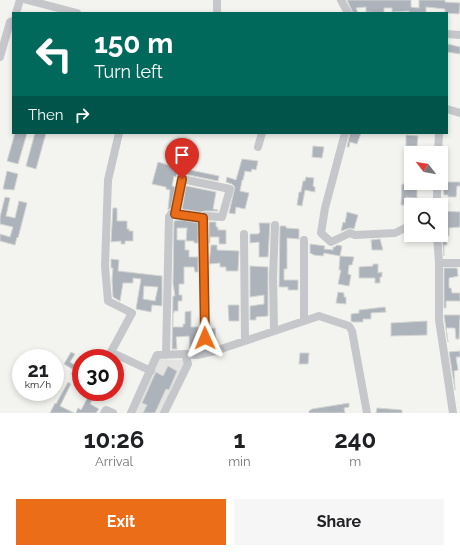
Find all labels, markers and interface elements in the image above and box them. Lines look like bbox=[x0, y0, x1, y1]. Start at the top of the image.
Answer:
text: 150 m bbox=[94, 27, 173, 60]
icon: left bbox=[28, 28, 80, 80]
text: Turn left bbox=[94, 61, 163, 82]
icon: right bbox=[71, 104, 93, 126]
text: Then bbox=[28, 106, 63, 124]
pin bbox=[165, 138, 199, 179]
icon: arrive bbox=[171, 144, 193, 166]
north arrow bbox=[404, 146, 448, 190]
map controls bbox=[404, 146, 448, 242]
button: search bbox=[404, 198, 448, 242]
position arrow bbox=[184, 317, 226, 359]
speed limit sign: 30 bbox=[72, 349, 124, 401]
text: 21 bbox=[27, 358, 49, 382]
text: km/h bbox=[25, 379, 51, 390]
text: 10:26 bbox=[84, 425, 144, 454]
text: 1 bbox=[233, 425, 245, 454]
text: 240 bbox=[334, 425, 376, 454]
text: Arrival bbox=[95, 454, 133, 469]
text: min bbox=[228, 454, 251, 469]
text: m bbox=[349, 454, 361, 469]
button: Exit bbox=[16, 499, 226, 545]
button: Share bbox=[234, 499, 444, 545]

